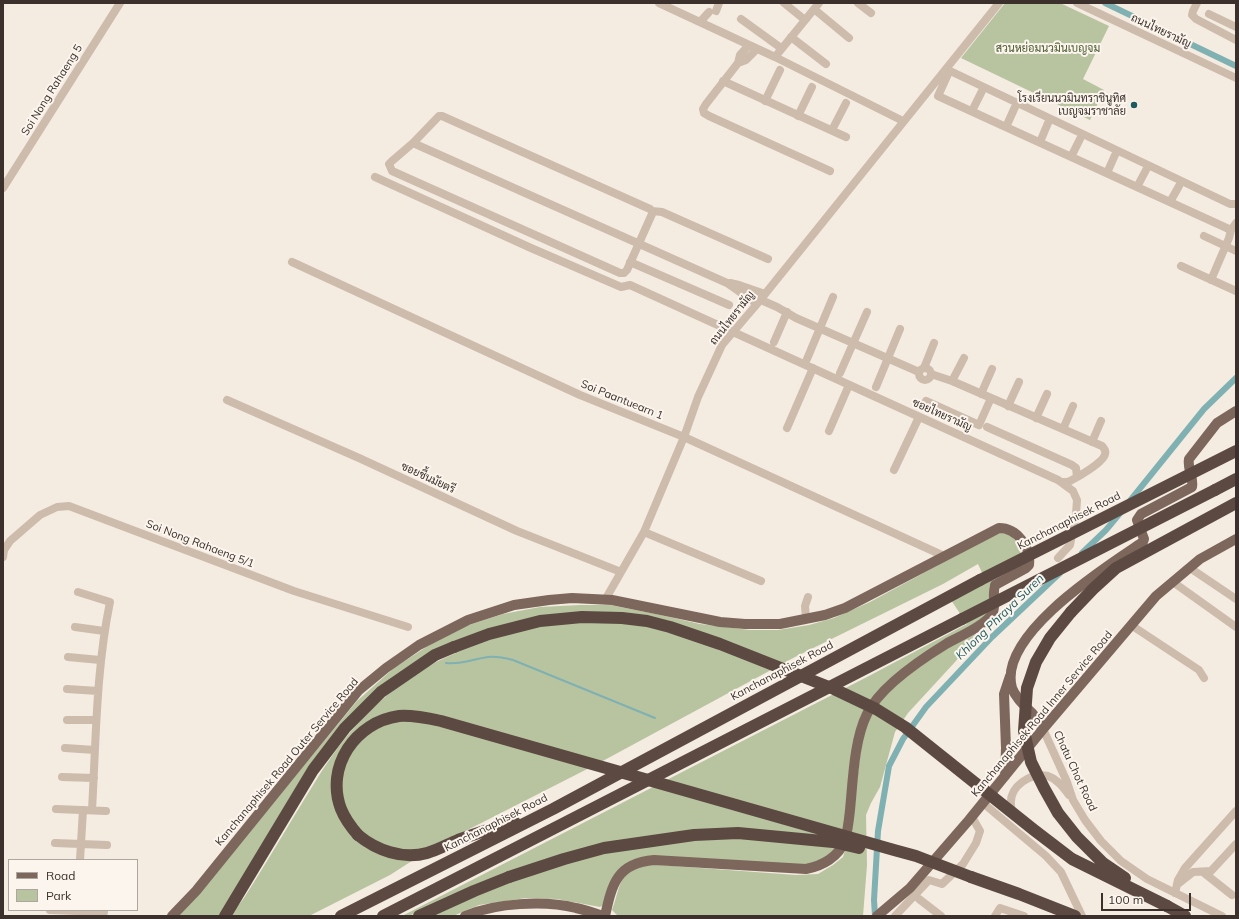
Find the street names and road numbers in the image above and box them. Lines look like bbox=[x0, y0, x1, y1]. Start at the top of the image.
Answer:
street label: ถนนไทยรามัญ bbox=[1129, 11, 1193, 51]
street label: Soi Nong Rahaeng 5 bbox=[19, 42, 85, 138]
street label: ถนนไทยรามัญ bbox=[707, 288, 757, 348]
street label: Soi Paantuearn 1 bbox=[579, 377, 665, 423]
street label: ซอยไทยรามัญ bbox=[910, 396, 974, 434]
street label: ซอยชื้นมัยตรี bbox=[399, 460, 457, 496]
street label: Kanchanaphisek Road bbox=[1015, 489, 1123, 553]
street label: Soi Nong Rahaeng 5/1 bbox=[144, 517, 256, 571]
street label: Kanchanaphisek Road Inner Service Road bbox=[969, 628, 1115, 800]
street label: Kanchanaphisek Road bbox=[729, 638, 835, 704]
street label: Kanchanaphisek Road Outer Service Road bbox=[213, 675, 361, 849]
street label: Chatu Chot Road bbox=[1051, 729, 1099, 813]
street label: Kanchanaphisek Road bbox=[442, 791, 550, 855]

